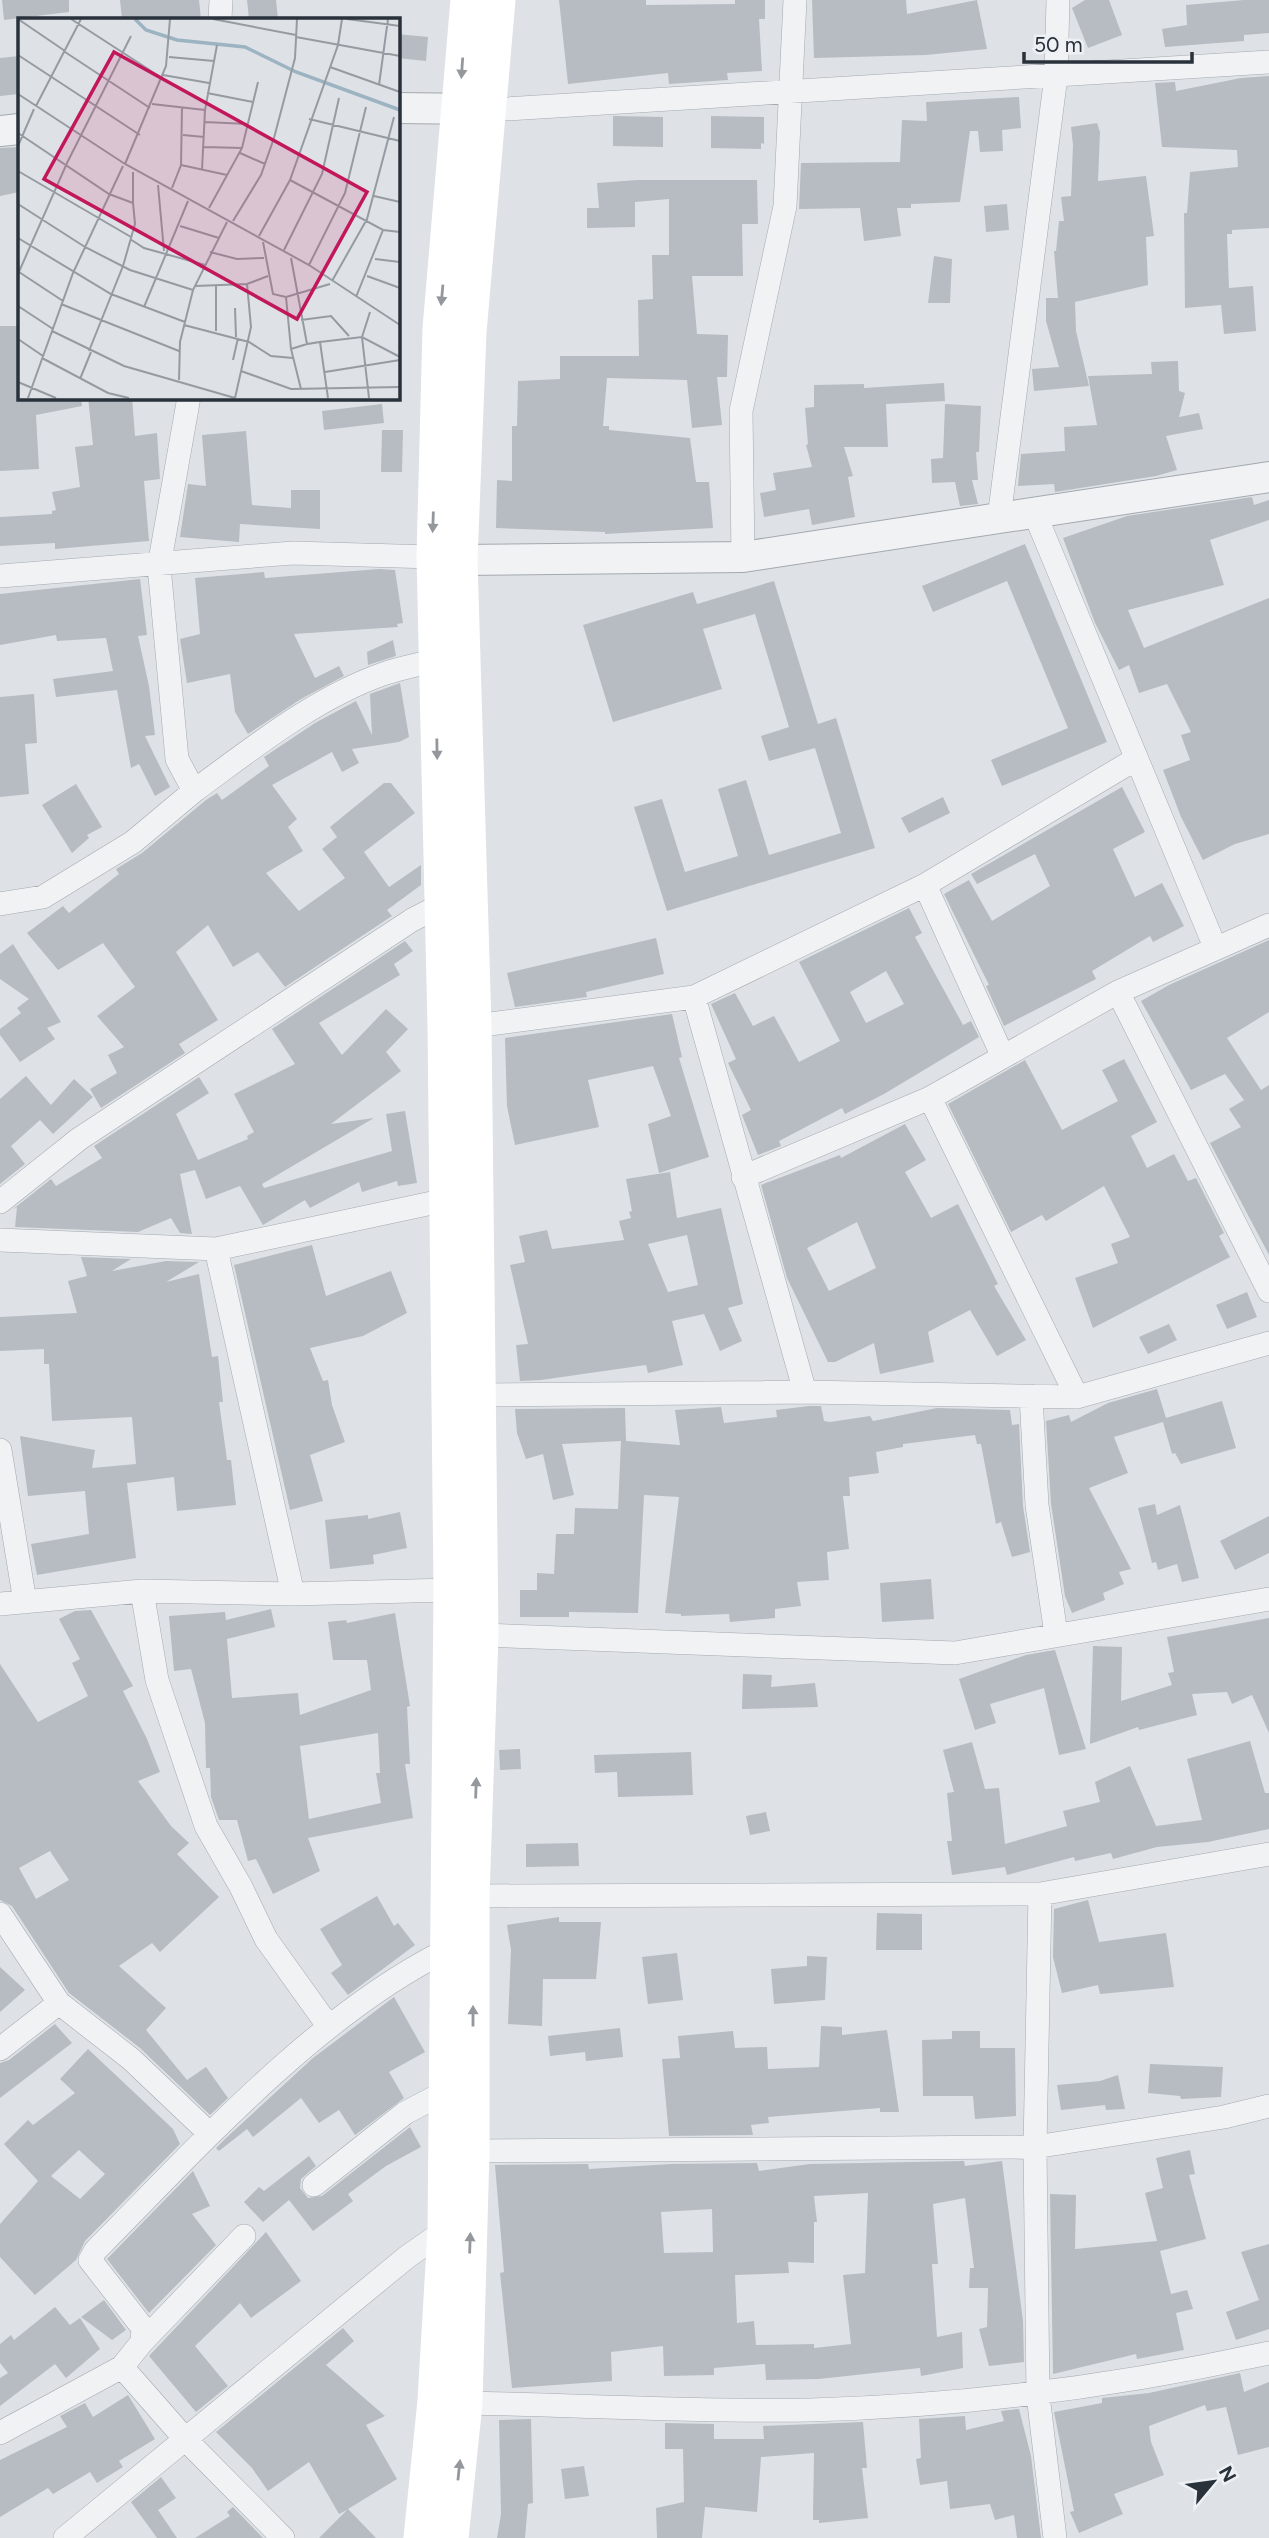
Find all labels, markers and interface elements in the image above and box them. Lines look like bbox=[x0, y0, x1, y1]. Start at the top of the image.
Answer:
inset map bbox=[18, 18, 399, 399]
scale bar bbox=[1024, 21, 1192, 65]
text: 50 m bbox=[1034, 32, 1083, 57]
one-way arrow bbox=[456, 57, 467, 79]
one-way arrow bbox=[436, 284, 447, 306]
one-way arrow bbox=[428, 511, 439, 533]
one-way arrow bbox=[432, 739, 443, 761]
one-way arrow bbox=[471, 1777, 482, 1799]
one-way arrow bbox=[467, 2004, 479, 2026]
one-way arrow bbox=[465, 2232, 476, 2254]
north arrow bbox=[1178, 2447, 1248, 2517]
one-way arrow bbox=[454, 2459, 465, 2481]
text: N bbox=[1214, 2462, 1241, 2486]

